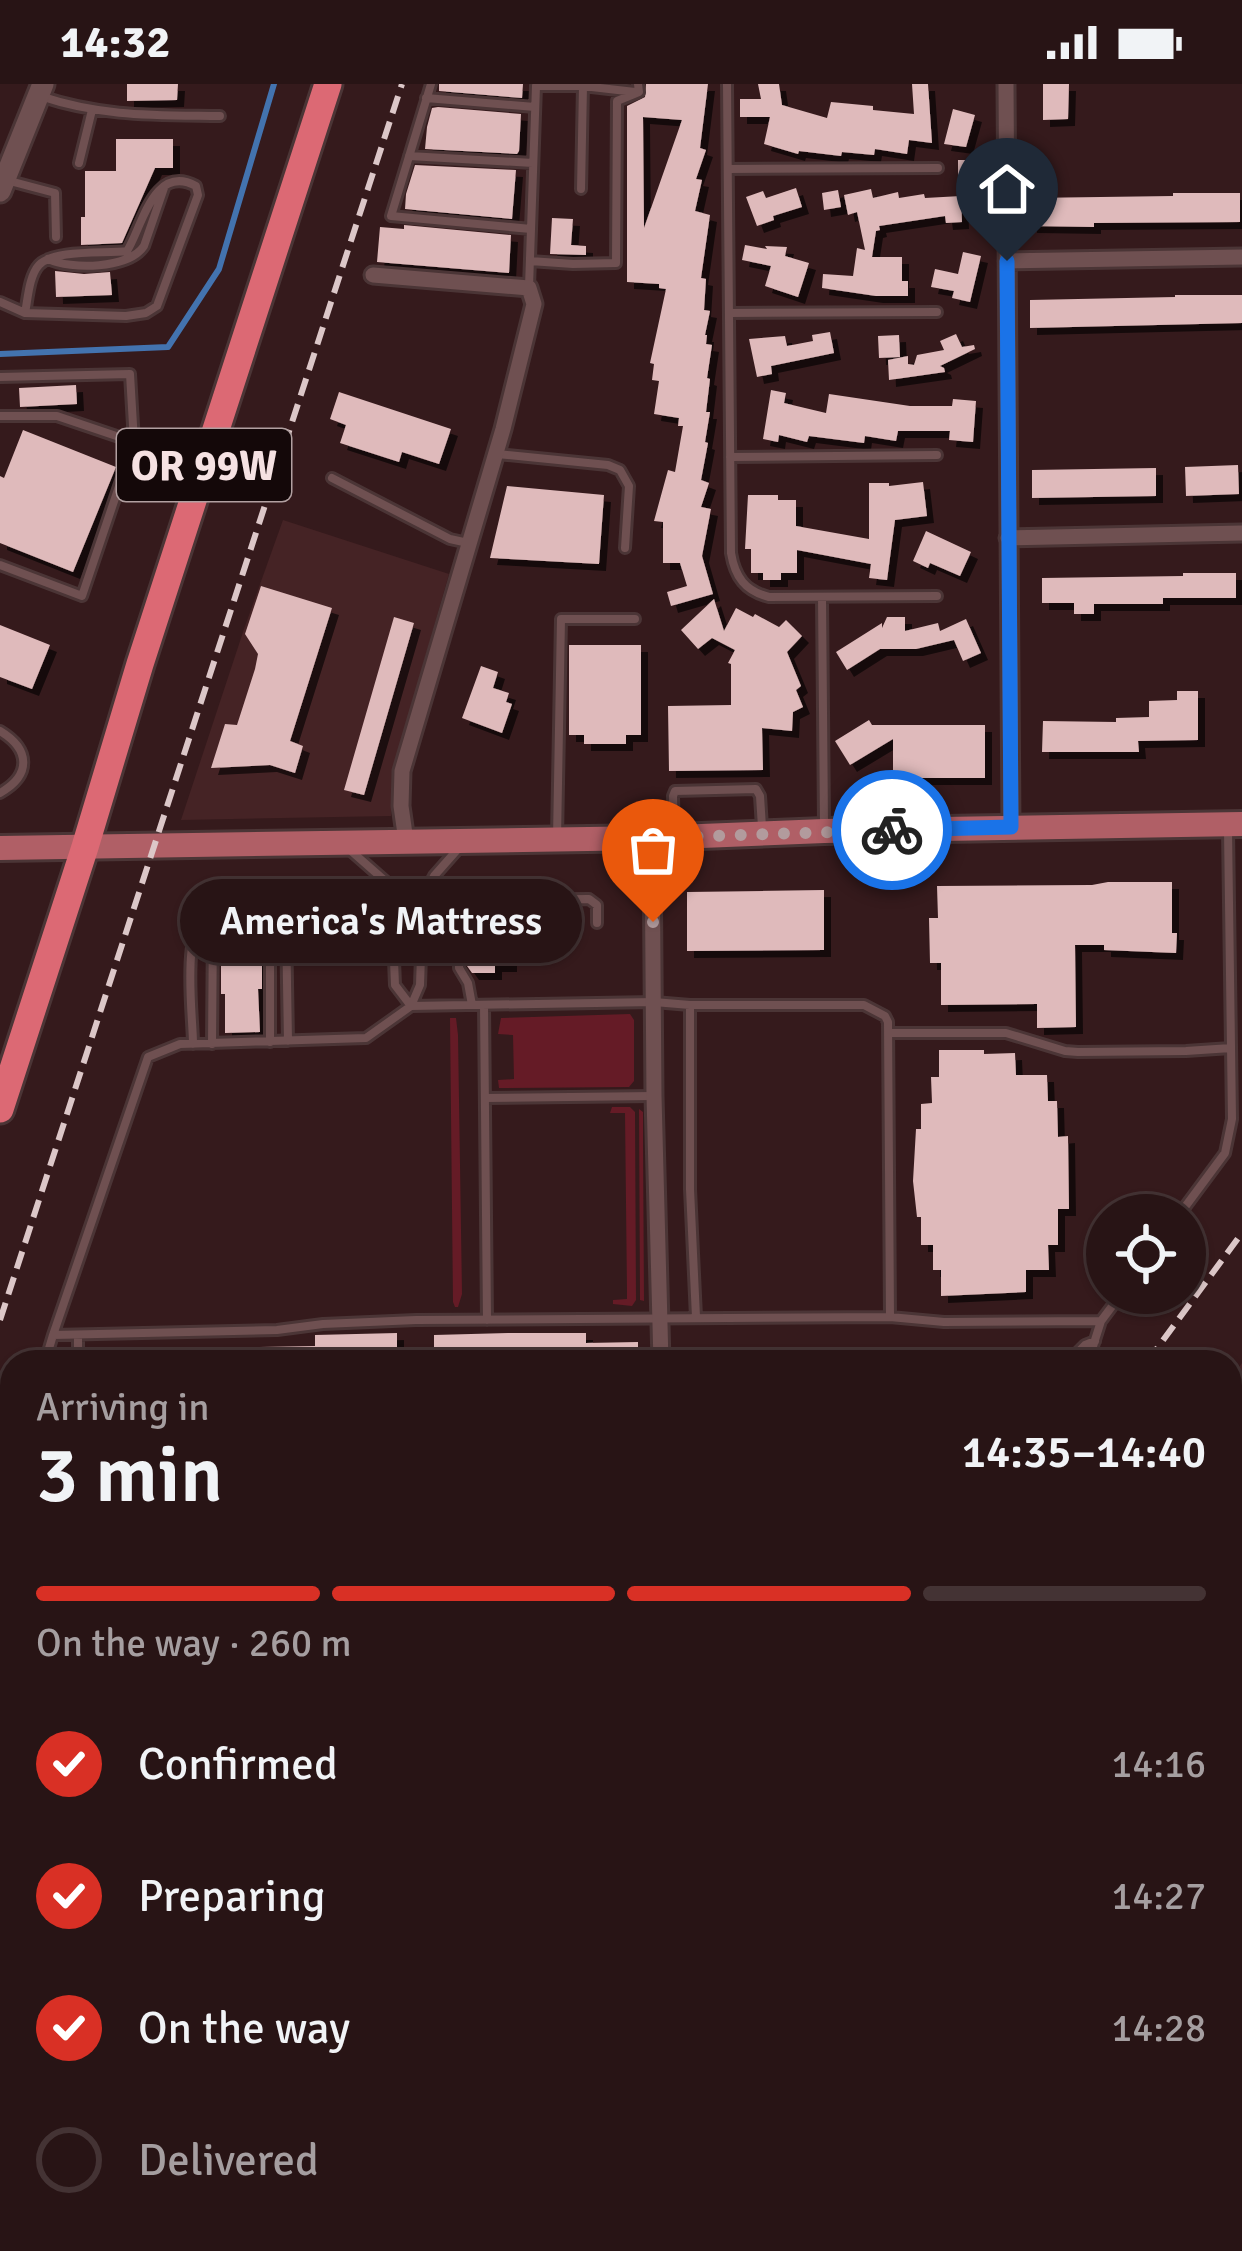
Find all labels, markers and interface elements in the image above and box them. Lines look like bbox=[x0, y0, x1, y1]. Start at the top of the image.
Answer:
text: 14:32 bbox=[60, 15, 170, 70]
pin bbox=[956, 138, 1058, 261]
icon: home bbox=[974, 156, 1040, 222]
road number: OR 99W bbox=[117, 429, 291, 501]
courier bbox=[832, 770, 952, 890]
icon: bike bbox=[859, 797, 925, 863]
pin bbox=[602, 799, 704, 922]
icon: bag bbox=[620, 817, 686, 883]
callout: America's Mattress bbox=[179, 880, 581, 964]
text: America's Mattress bbox=[220, 897, 542, 945]
map controls bbox=[1086, 1194, 1206, 1314]
button: locate bbox=[1086, 1194, 1206, 1314]
text: Arriving in bbox=[36, 1383, 210, 1431]
text: 14:35–14:40 bbox=[962, 1425, 1206, 1480]
text: 3 min bbox=[36, 1428, 223, 1524]
text: On the way · 260 m bbox=[36, 1619, 352, 1667]
icon: check bbox=[36, 1731, 102, 1797]
text: Confirmed bbox=[138, 1737, 338, 1792]
text: 14:16 bbox=[1111, 1740, 1206, 1788]
icon: check bbox=[36, 1863, 102, 1929]
text: Preparing bbox=[138, 1869, 326, 1924]
text: 14:27 bbox=[1111, 1872, 1206, 1920]
icon: check bbox=[36, 1995, 102, 2061]
text: On the way bbox=[138, 2001, 350, 2056]
text: 14:28 bbox=[1111, 2004, 1206, 2052]
text: Delivered bbox=[138, 2133, 319, 2188]

